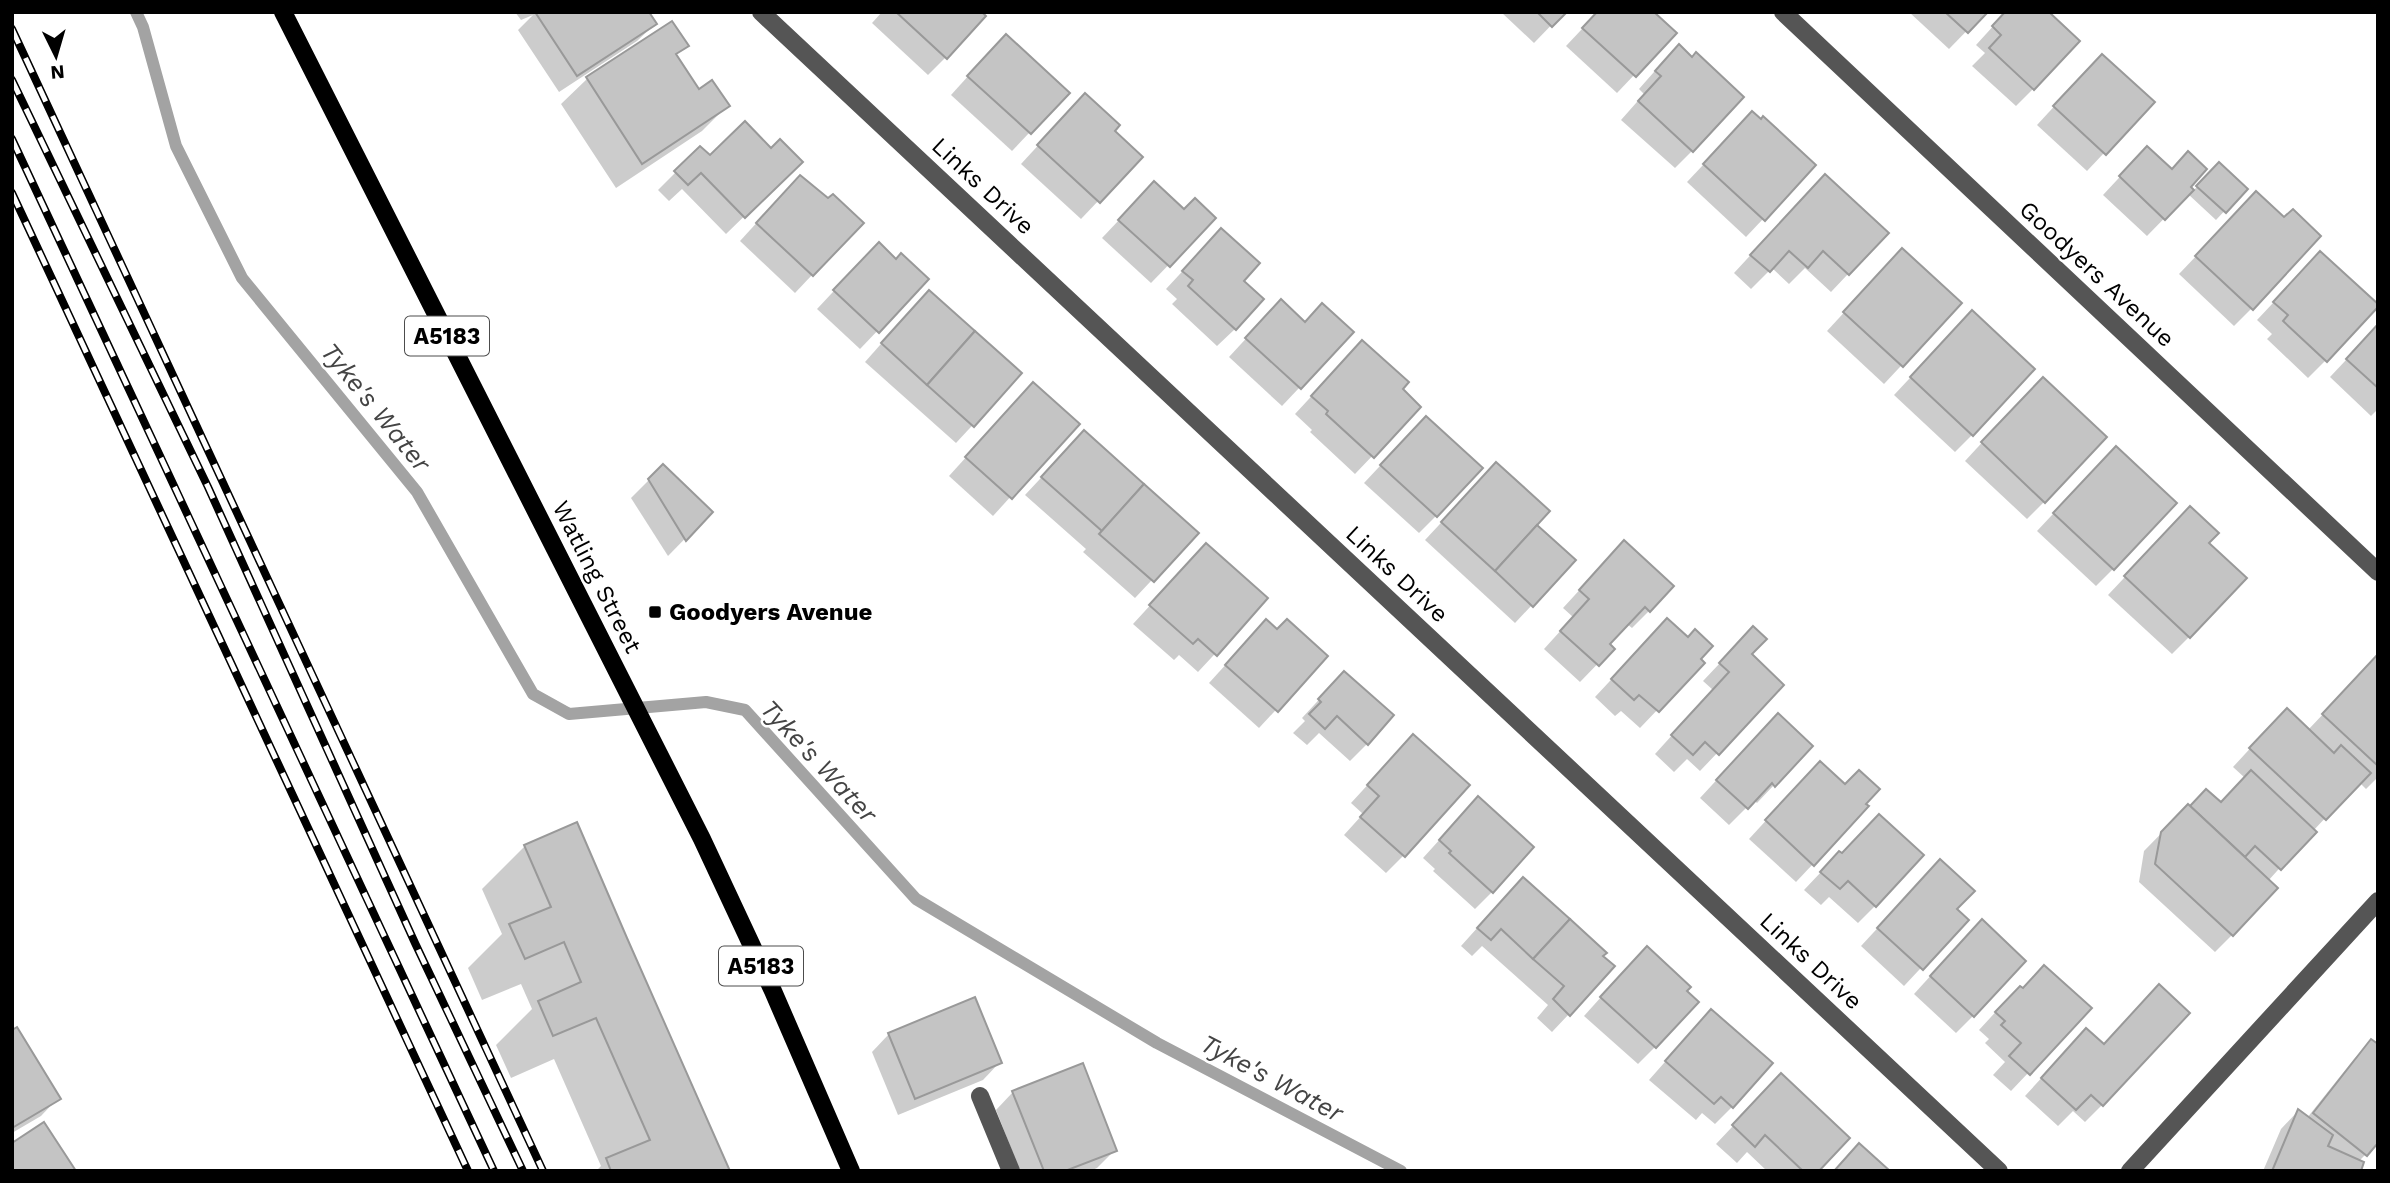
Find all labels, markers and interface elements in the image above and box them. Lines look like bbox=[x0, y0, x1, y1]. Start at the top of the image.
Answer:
north arrow bbox=[21, 21, 91, 91]
text: N bbox=[49, 60, 65, 85]
street label: Links Drive bbox=[926, 132, 1040, 240]
street label: Goodyers Avenue bbox=[2014, 195, 2180, 353]
road number: A5183 bbox=[405, 316, 489, 356]
water label: Tyke's Water bbox=[315, 337, 438, 478]
street label: Watling Street bbox=[547, 496, 647, 658]
street label: Links Drive bbox=[1340, 520, 1454, 628]
place label: Goodyers Avenue bbox=[669, 598, 873, 626]
marker: Goodyers Avenue bbox=[647, 604, 663, 620]
water label: Tyke's Water bbox=[755, 693, 884, 829]
street label: Links Drive bbox=[1754, 907, 1868, 1015]
road number: A5183 bbox=[719, 946, 803, 986]
water label: Tyke's Water bbox=[1196, 1028, 1349, 1129]

